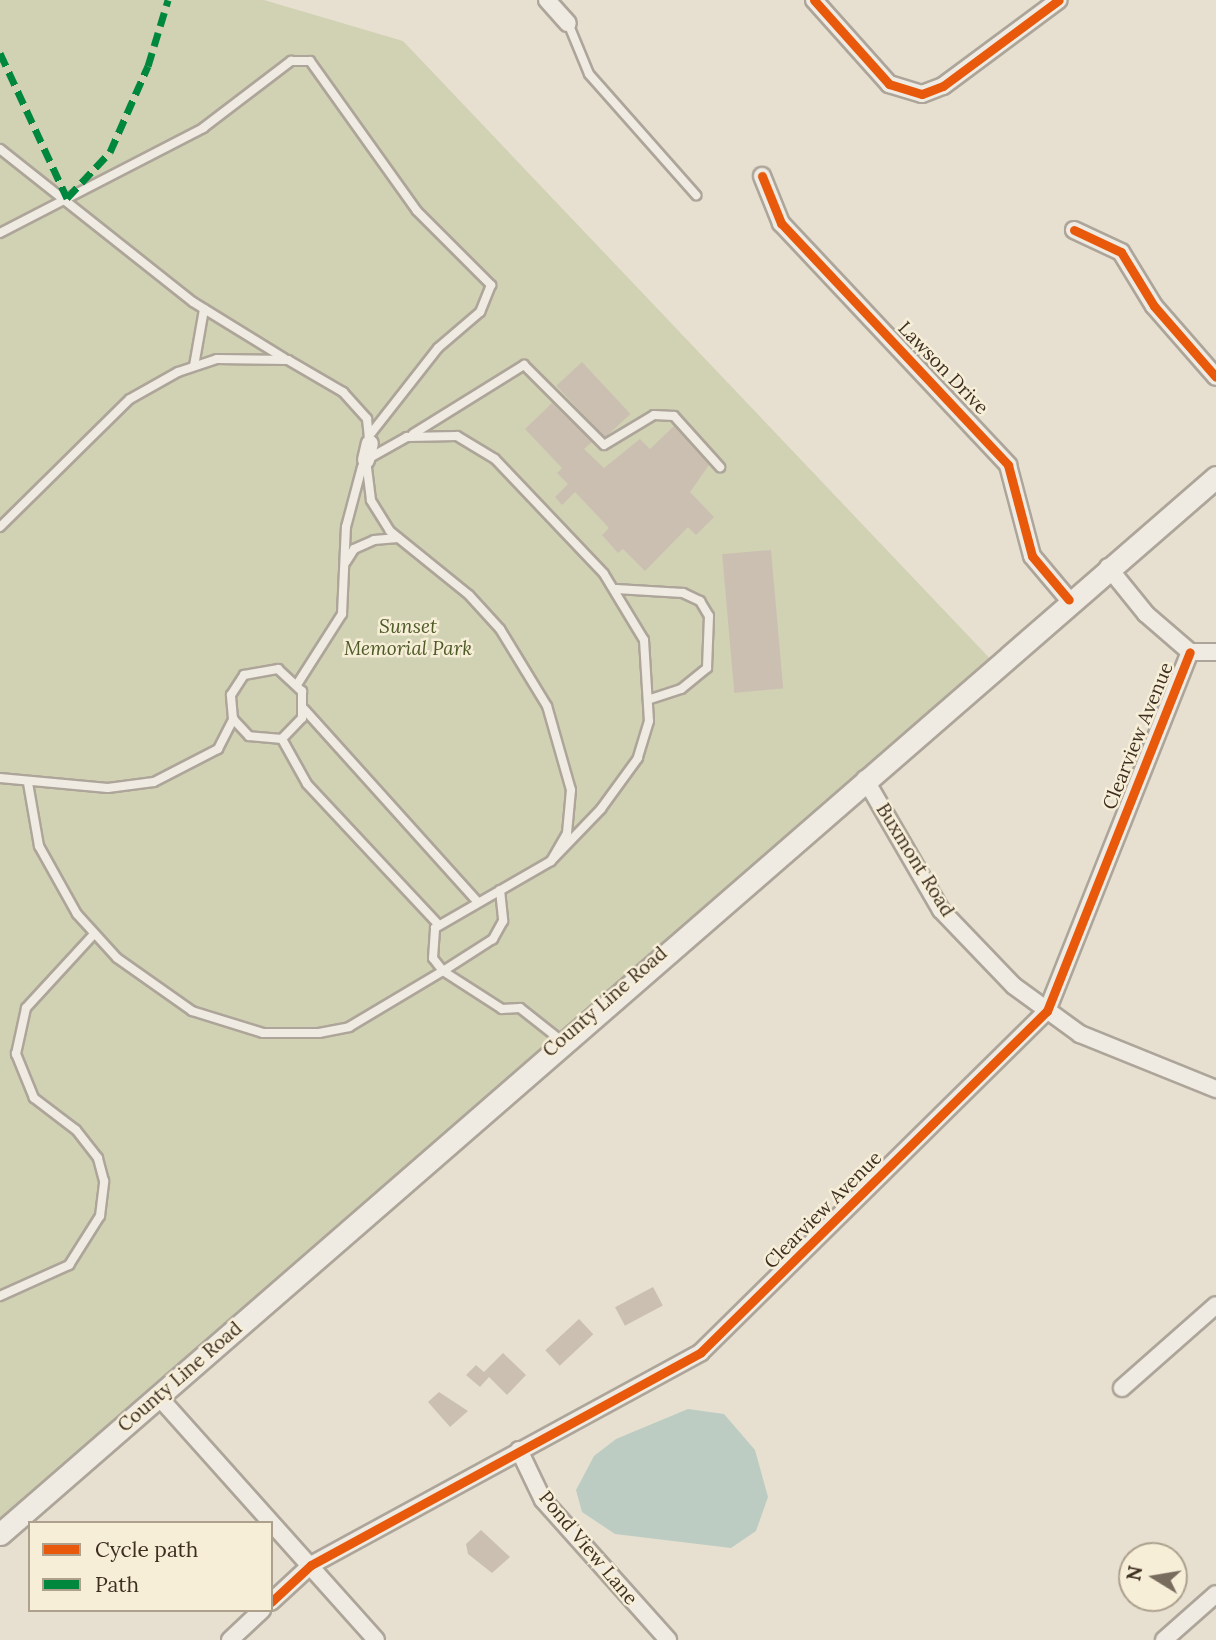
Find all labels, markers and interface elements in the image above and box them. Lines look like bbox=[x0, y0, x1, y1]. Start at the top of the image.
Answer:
street label: Lawson Drive bbox=[893, 317, 993, 419]
park label: Sunset Memorial Park bbox=[344, 616, 472, 660]
street label: Clearview Avenue bbox=[1098, 659, 1178, 813]
street label: Buxmont Road bbox=[871, 799, 959, 921]
street label: County Line Road bbox=[538, 942, 672, 1062]
street label: Clearview Avenue bbox=[760, 1147, 886, 1273]
street label: County Line Road bbox=[113, 1317, 247, 1437]
street label: Pond View Lane bbox=[534, 1487, 642, 1609]
legend bbox=[28, 1521, 273, 1612]
text: Cycle path bbox=[95, 1536, 198, 1563]
north arrow bbox=[1118, 1542, 1188, 1612]
text: N bbox=[1121, 1564, 1148, 1583]
text: Path bbox=[95, 1571, 139, 1598]

